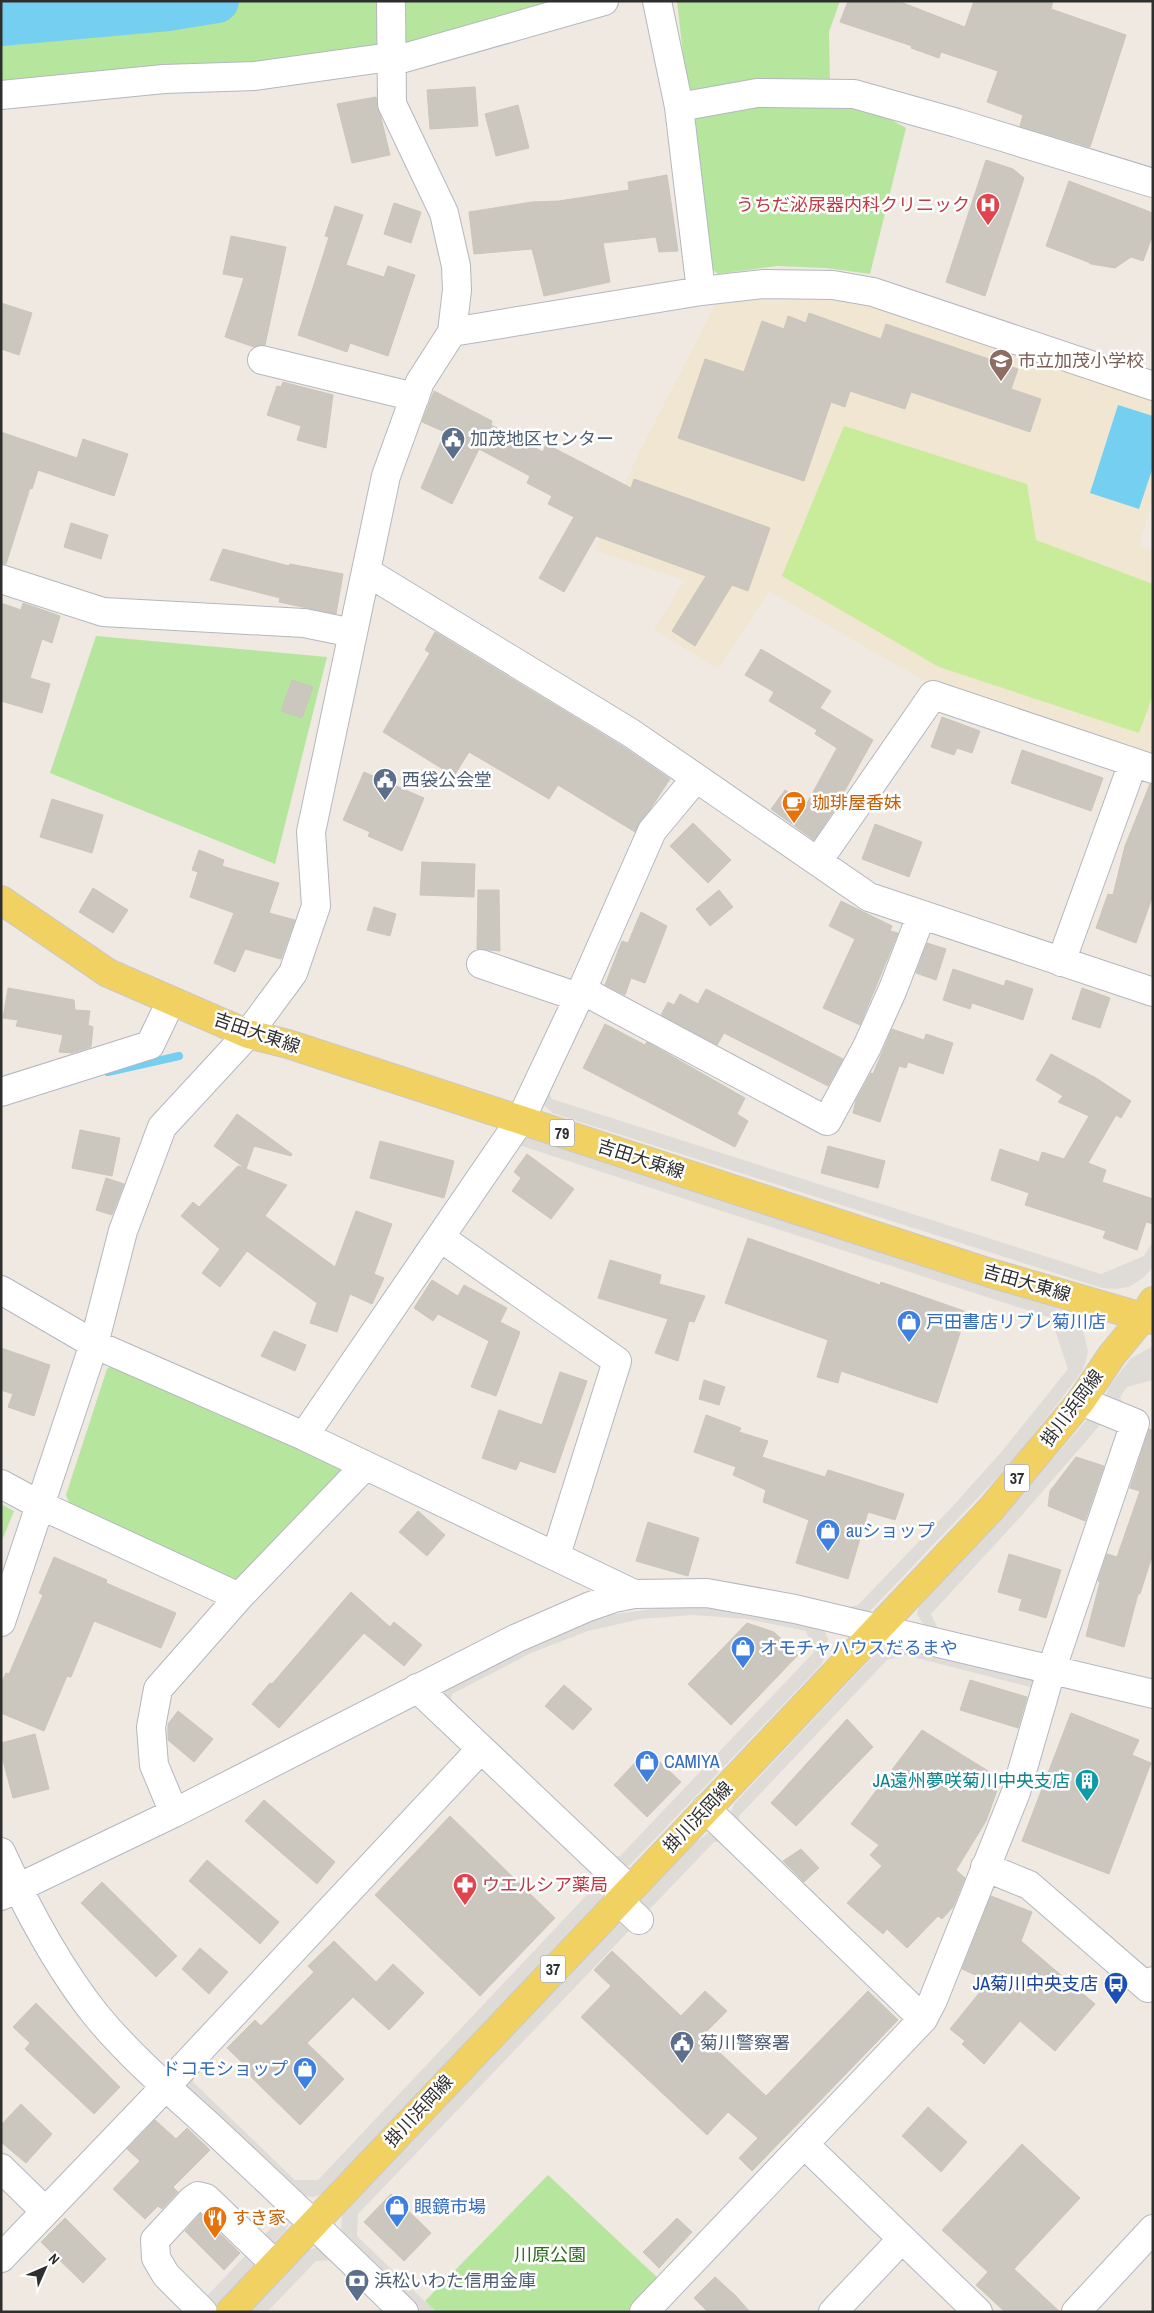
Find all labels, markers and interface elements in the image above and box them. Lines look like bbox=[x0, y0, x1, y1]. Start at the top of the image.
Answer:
place label: うちだ泌尿器内科クリニック bbox=[736, 192, 970, 217]
hospital icon: うちだ泌尿器内科クリニック bbox=[975, 192, 1001, 226]
school or university icon: 市立加茂小学校 bbox=[988, 348, 1014, 382]
place label: 市立加茂小学校 bbox=[1018, 348, 1144, 373]
public building icon: 加茂地区センター bbox=[440, 426, 466, 460]
place label: 加茂地区センター bbox=[470, 426, 614, 451]
public building icon: 西袋公会堂 bbox=[372, 767, 398, 801]
place label: 西袋公会堂 bbox=[402, 767, 492, 792]
cafe icon: 珈琲屋香妹 bbox=[781, 790, 807, 824]
place label: 珈琲屋香妹 bbox=[812, 790, 902, 815]
street label: 吉田大東線 bbox=[211, 1006, 304, 1059]
road number: 79 bbox=[550, 1120, 574, 1146]
street label: 吉田大東線 bbox=[594, 1133, 688, 1184]
street label: 吉田大東線 bbox=[980, 1258, 1074, 1307]
shop icon: 戸田書店リブレ菊川店 bbox=[896, 1309, 922, 1343]
place label: 戸田書店リブレ菊川店 bbox=[926, 1309, 1106, 1334]
street label: 掛川浜岡線 bbox=[1035, 1364, 1109, 1451]
road number: 37 bbox=[1004, 1465, 1030, 1492]
shop icon: auショップ bbox=[815, 1518, 841, 1552]
place label: auショップ bbox=[846, 1518, 934, 1543]
shop icon: オモチャハウスだるまや bbox=[730, 1635, 756, 1669]
place label: オモチャハウスだるまや bbox=[760, 1635, 958, 1660]
shop icon: CAMIYA bbox=[634, 1749, 660, 1783]
place label: CAMIYA bbox=[664, 1749, 720, 1774]
place label: JA遠州夢咲菊川中央支店 bbox=[873, 1768, 1070, 1793]
building icon: JA遠州夢咲菊川中央支店 bbox=[1074, 1768, 1100, 1802]
street label: 掛川浜岡線 bbox=[657, 1776, 738, 1858]
pharmacy icon: ウエルシア薬局 bbox=[452, 1872, 478, 1906]
place label: ウエルシア薬局 bbox=[482, 1872, 608, 1897]
road number: 37 bbox=[540, 1956, 566, 1982]
place label: JA菊川中央支店 bbox=[973, 1971, 1098, 1996]
bus stop icon: JA菊川中央支店 bbox=[1103, 1971, 1129, 2005]
public building icon: 菊川警察署 bbox=[669, 2030, 695, 2064]
place label: 菊川警察署 bbox=[700, 2030, 790, 2055]
place label: ドコモショップ bbox=[162, 2056, 288, 2081]
shop icon: ドコモショップ bbox=[292, 2056, 318, 2090]
street label: 掛川浜岡線 bbox=[379, 2069, 458, 2152]
shop icon: 眼鏡市場 bbox=[384, 2194, 410, 2228]
place label: 眼鏡市場 bbox=[414, 2194, 486, 2219]
restaurant icon: すき家 bbox=[202, 2205, 228, 2239]
place label: すき家 bbox=[232, 2205, 286, 2230]
park label: 川原公園 bbox=[514, 2242, 586, 2267]
north arrow bbox=[20, 2243, 70, 2293]
text: N bbox=[45, 2250, 63, 2268]
bank icon: 浜松いわた信用金庫 bbox=[344, 2268, 370, 2302]
place label: 浜松いわた信用金庫 bbox=[374, 2268, 536, 2293]

